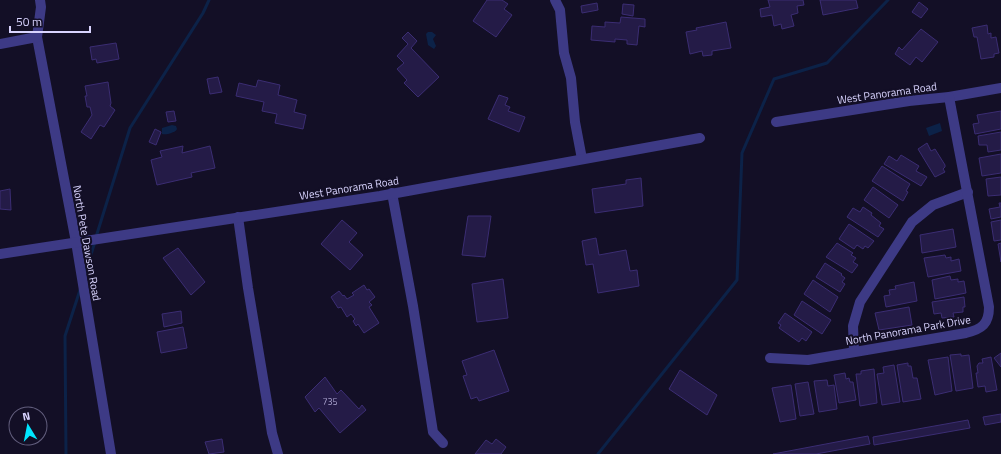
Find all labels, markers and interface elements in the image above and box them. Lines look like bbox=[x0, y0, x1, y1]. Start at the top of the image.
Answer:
scale bar bbox=[10, 8, 90, 34]
text: 50 m bbox=[16, 12, 42, 31]
street label: West Panorama Road bbox=[836, 78, 938, 108]
street label: West Panorama Road bbox=[298, 172, 400, 204]
street label: North Pete Dawson Road bbox=[69, 184, 105, 302]
street label: North Panorama Park Drive bbox=[844, 311, 972, 349]
house number: 735 bbox=[322, 395, 338, 408]
north arrow bbox=[8, 406, 48, 446]
text: N bbox=[21, 408, 31, 425]

